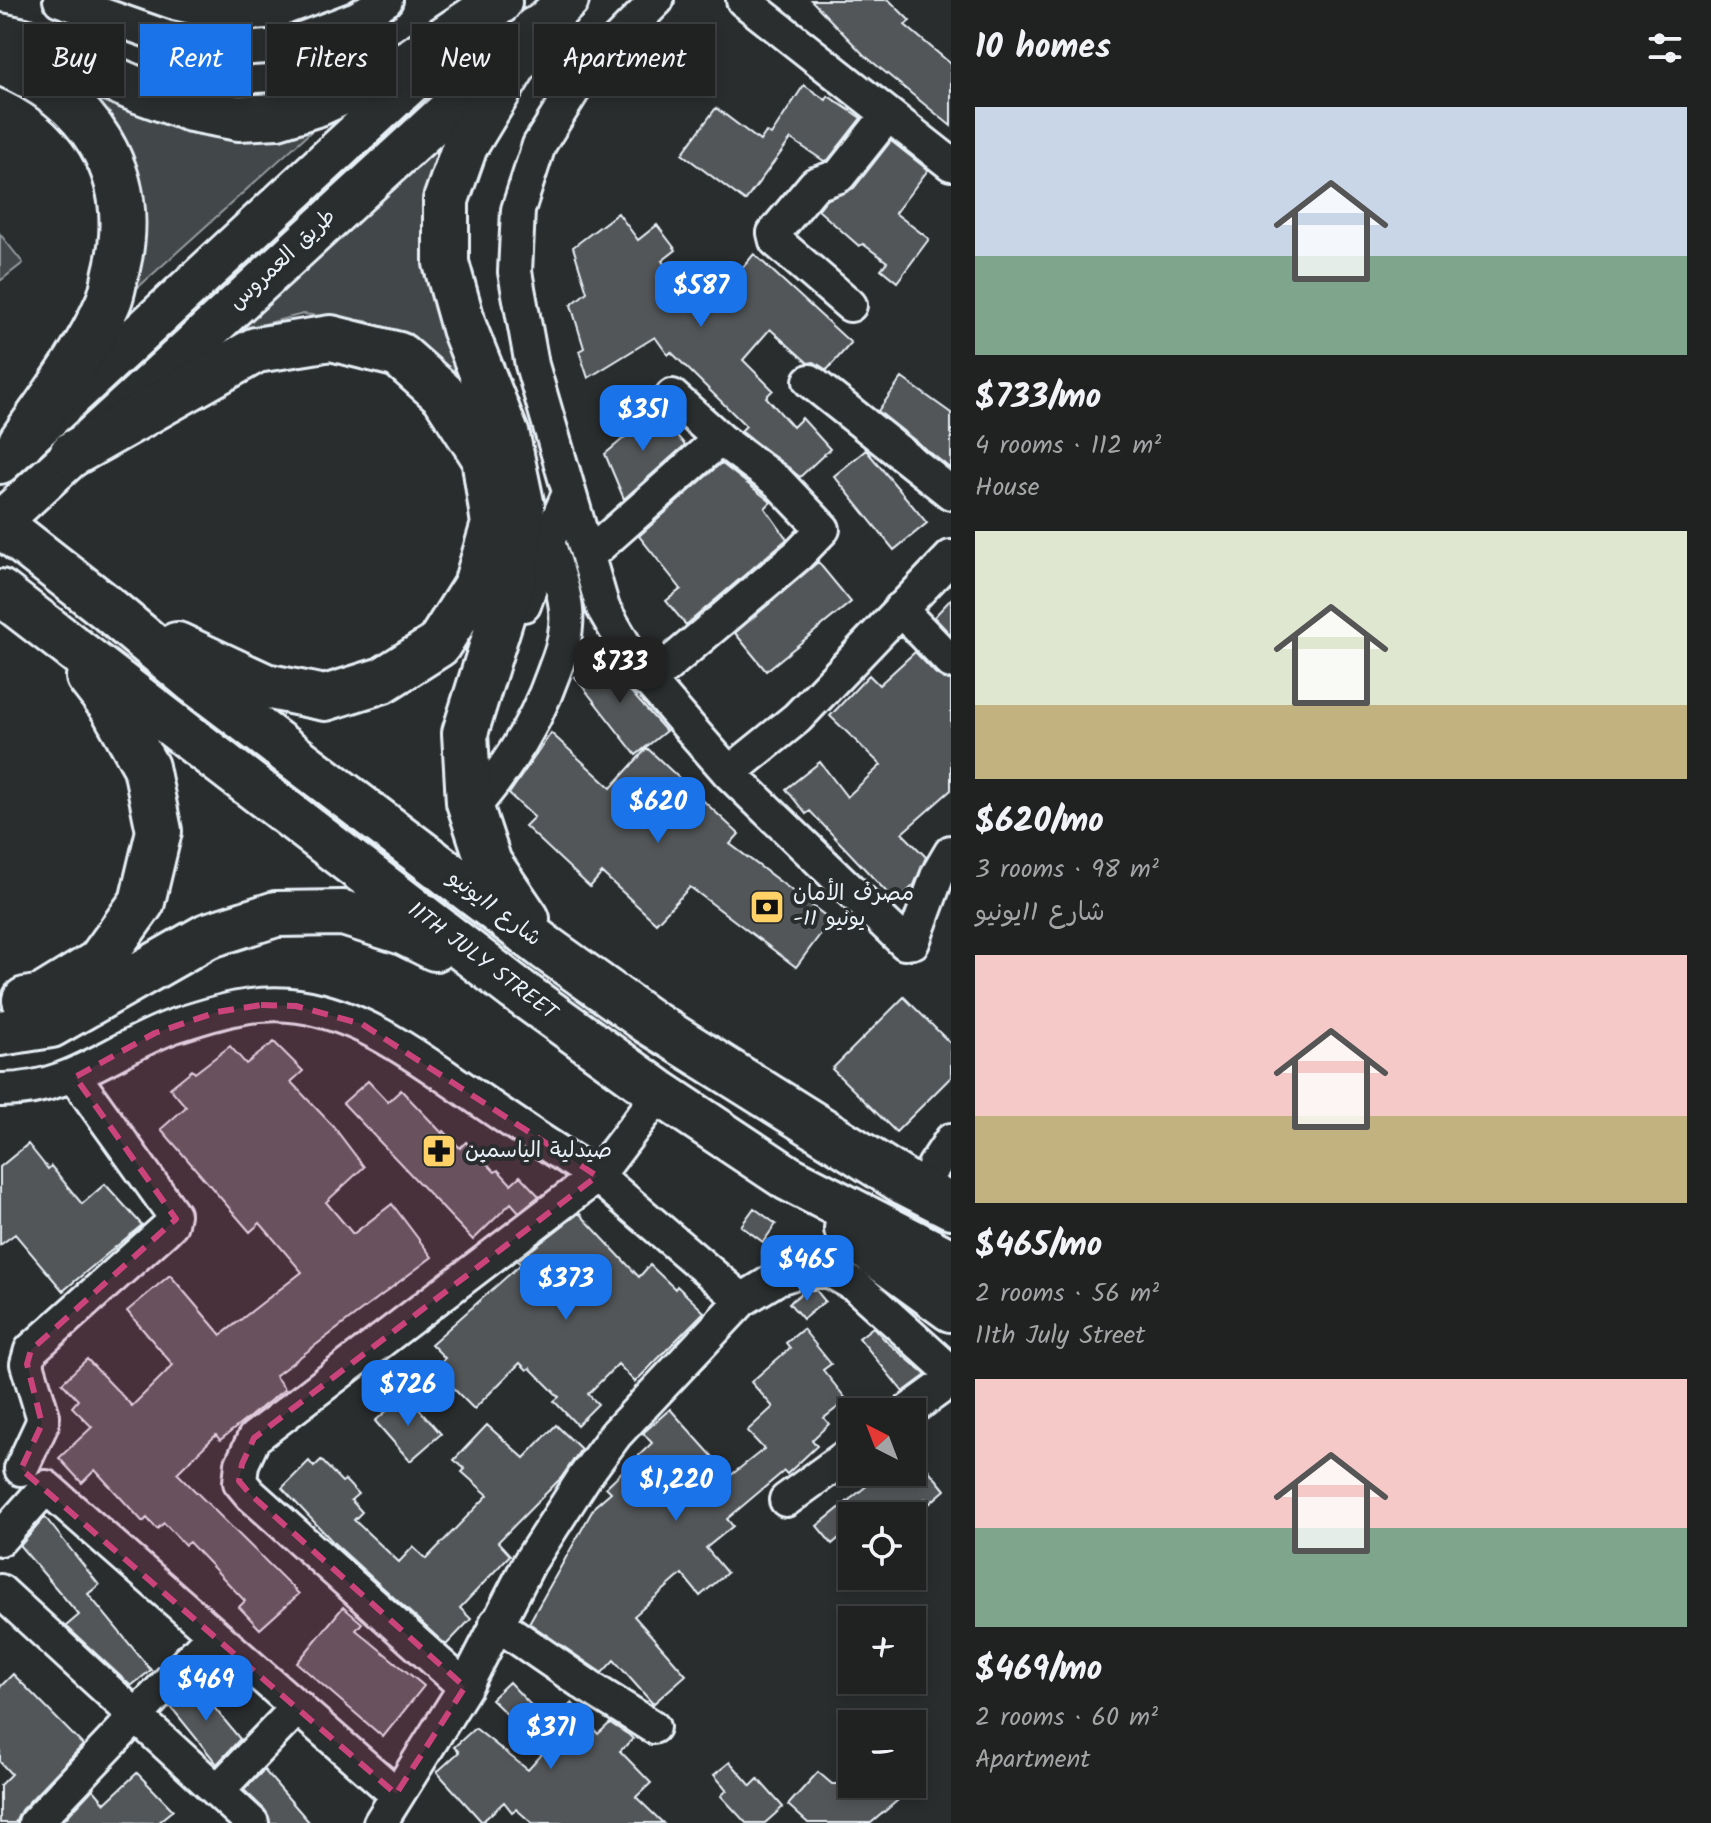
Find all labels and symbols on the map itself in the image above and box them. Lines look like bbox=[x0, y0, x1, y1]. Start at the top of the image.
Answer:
street label: طريق العمروس bbox=[221, 201, 345, 319]
pin: $587 bbox=[654, 261, 748, 329]
pin: $351 bbox=[596, 385, 690, 453]
pin: $733 bbox=[573, 637, 667, 705]
pin: $620 bbox=[611, 777, 705, 845]
street label: شارع 11يونيو bbox=[439, 861, 548, 956]
place label: مصرف الأمان -11 يونيو bbox=[793, 877, 914, 937]
bank icon: مصرف الأمان -11 يونيو bbox=[748, 888, 786, 926]
street label: 11TH JULY STREET bbox=[400, 894, 566, 1031]
pharmacy icon: صيدلية الياسمين bbox=[420, 1132, 458, 1170]
place label: صيدلية الياسمين bbox=[465, 1134, 612, 1169]
pin: $465 bbox=[760, 1235, 854, 1303]
pin: $373 bbox=[519, 1254, 613, 1322]
pin: $726 bbox=[361, 1360, 455, 1428]
north arrow bbox=[838, 1398, 926, 1486]
pin: $1,220 bbox=[611, 1455, 741, 1523]
pin: $469 bbox=[159, 1655, 253, 1723]
pin: $371 bbox=[504, 1703, 598, 1771]

